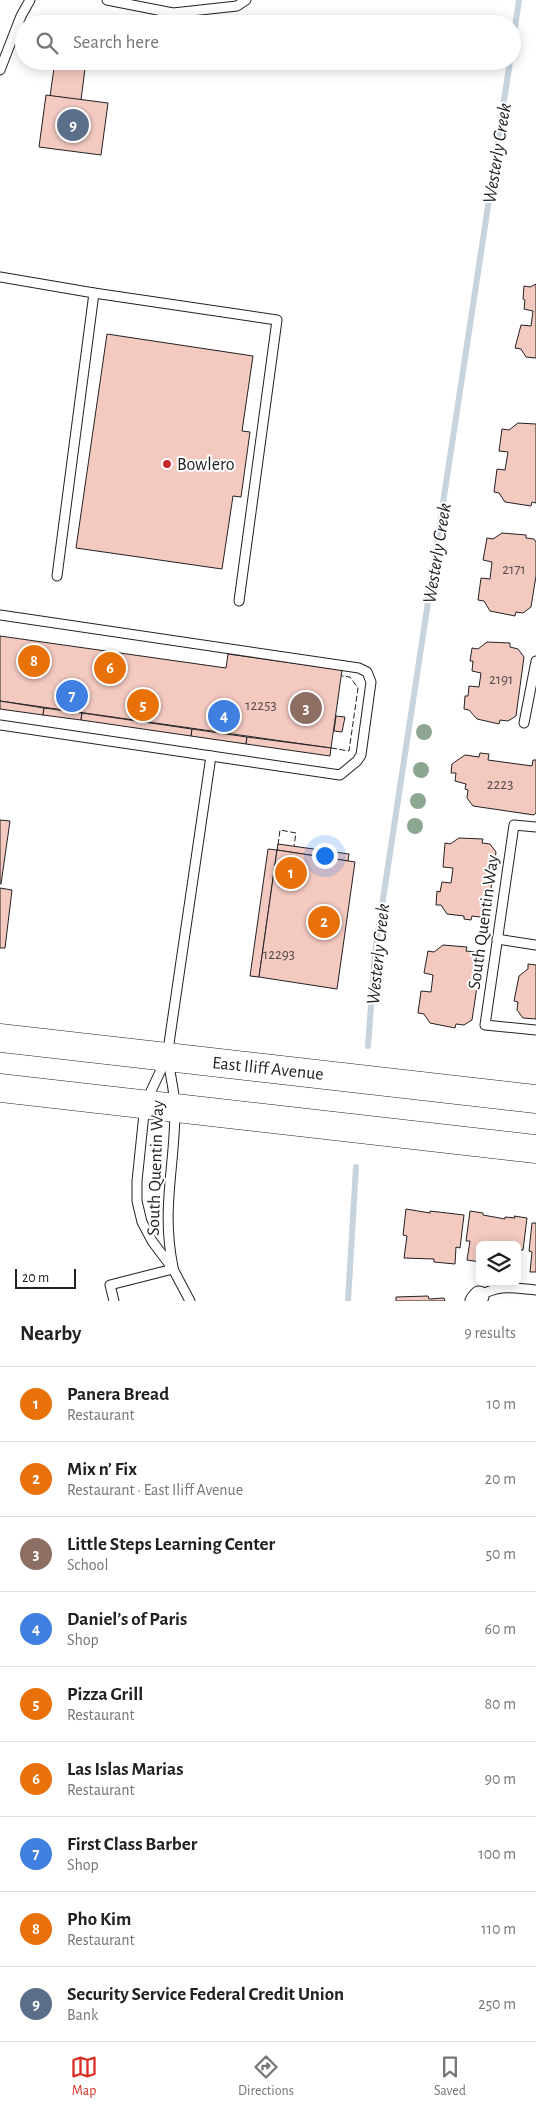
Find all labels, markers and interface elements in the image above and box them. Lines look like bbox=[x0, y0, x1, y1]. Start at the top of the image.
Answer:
search box bbox=[15, 15, 521, 70]
icon: search bbox=[33, 29, 61, 57]
text: Search here bbox=[73, 33, 159, 52]
water label: Westerly Creek bbox=[480, 101, 515, 205]
pin: 9 bbox=[57, 106, 89, 144]
place label: Bowlero bbox=[177, 456, 235, 474]
marker: Bowlero bbox=[161, 458, 173, 470]
water label: Westerly Creek bbox=[420, 501, 455, 605]
house number: 2171 bbox=[502, 562, 526, 577]
pin: 8 bbox=[18, 642, 50, 680]
pin: 6 bbox=[94, 649, 126, 687]
house number: 2191 bbox=[489, 672, 513, 687]
pin: 7 bbox=[56, 677, 88, 715]
pin: 5 bbox=[127, 686, 159, 724]
pin: 3 bbox=[290, 689, 322, 727]
pin: 4 bbox=[208, 697, 240, 735]
house number: 12253 bbox=[245, 698, 277, 713]
house number: 2223 bbox=[487, 777, 513, 792]
your location bbox=[312, 843, 338, 869]
street label: South Quentin Way bbox=[466, 853, 502, 991]
pin: 1 bbox=[275, 854, 307, 892]
pin: 2 bbox=[308, 903, 340, 941]
water label: Westerly Creek bbox=[364, 903, 393, 1006]
house number: 12293 bbox=[263, 947, 295, 962]
street label: East Iliff Avenue bbox=[211, 1054, 324, 1084]
street label: South Quentin Way bbox=[145, 1100, 167, 1236]
map controls bbox=[476, 1241, 521, 1286]
button: layers bbox=[476, 1241, 521, 1286]
scale bar bbox=[15, 1266, 76, 1289]
text: 20 m bbox=[22, 1271, 49, 1285]
text: Nearby bbox=[20, 1323, 81, 1344]
text: 9 results bbox=[464, 1325, 516, 1341]
text: Panera Bread bbox=[67, 1385, 169, 1404]
text: 1 bbox=[33, 1396, 39, 1412]
text: 10 m bbox=[487, 1396, 516, 1412]
text: Restaurant bbox=[67, 1407, 135, 1423]
text: Mix n’ Fix bbox=[67, 1460, 137, 1479]
text: 2 bbox=[32, 1471, 40, 1487]
text: 20 m bbox=[485, 1471, 516, 1487]
text: Restaurant · East Iliff Avenue bbox=[67, 1482, 243, 1498]
text: Little Steps Learning Center bbox=[67, 1535, 275, 1554]
text: 3 bbox=[33, 1546, 39, 1562]
text: 50 m bbox=[485, 1546, 516, 1562]
text: School bbox=[67, 1557, 108, 1573]
text: Daniel’s of Paris bbox=[67, 1610, 187, 1629]
text: 4 bbox=[32, 1621, 40, 1637]
text: 60 m bbox=[485, 1621, 516, 1637]
text: Shop bbox=[67, 1632, 99, 1648]
text: Pizza Grill bbox=[67, 1685, 143, 1704]
text: 5 bbox=[33, 1696, 39, 1712]
text: 80 m bbox=[485, 1696, 516, 1712]
text: Restaurant bbox=[67, 1707, 135, 1723]
text: Las Islas Marias bbox=[67, 1760, 184, 1779]
text: 6 bbox=[32, 1771, 40, 1787]
text: 90 m bbox=[485, 1771, 516, 1787]
text: Restaurant bbox=[67, 1782, 135, 1798]
text: First Class Barber bbox=[67, 1835, 197, 1854]
text: 7 bbox=[33, 1846, 39, 1862]
text: 100 m bbox=[478, 1846, 516, 1862]
text: Shop bbox=[67, 1857, 99, 1873]
text: Pho Kim bbox=[67, 1910, 131, 1929]
text: 8 bbox=[32, 1921, 40, 1937]
text: 110 m bbox=[481, 1921, 516, 1937]
text: Restaurant bbox=[67, 1932, 135, 1948]
text: Security Service Federal Credit Union bbox=[67, 1985, 344, 2004]
text: 9 bbox=[32, 1996, 40, 2012]
text: 250 m bbox=[478, 1996, 516, 2012]
text: Bank bbox=[67, 2007, 98, 2023]
tab: Map bbox=[70, 2053, 98, 2100]
tab: Directions bbox=[238, 2053, 294, 2100]
tab: Saved bbox=[434, 2053, 466, 2100]

